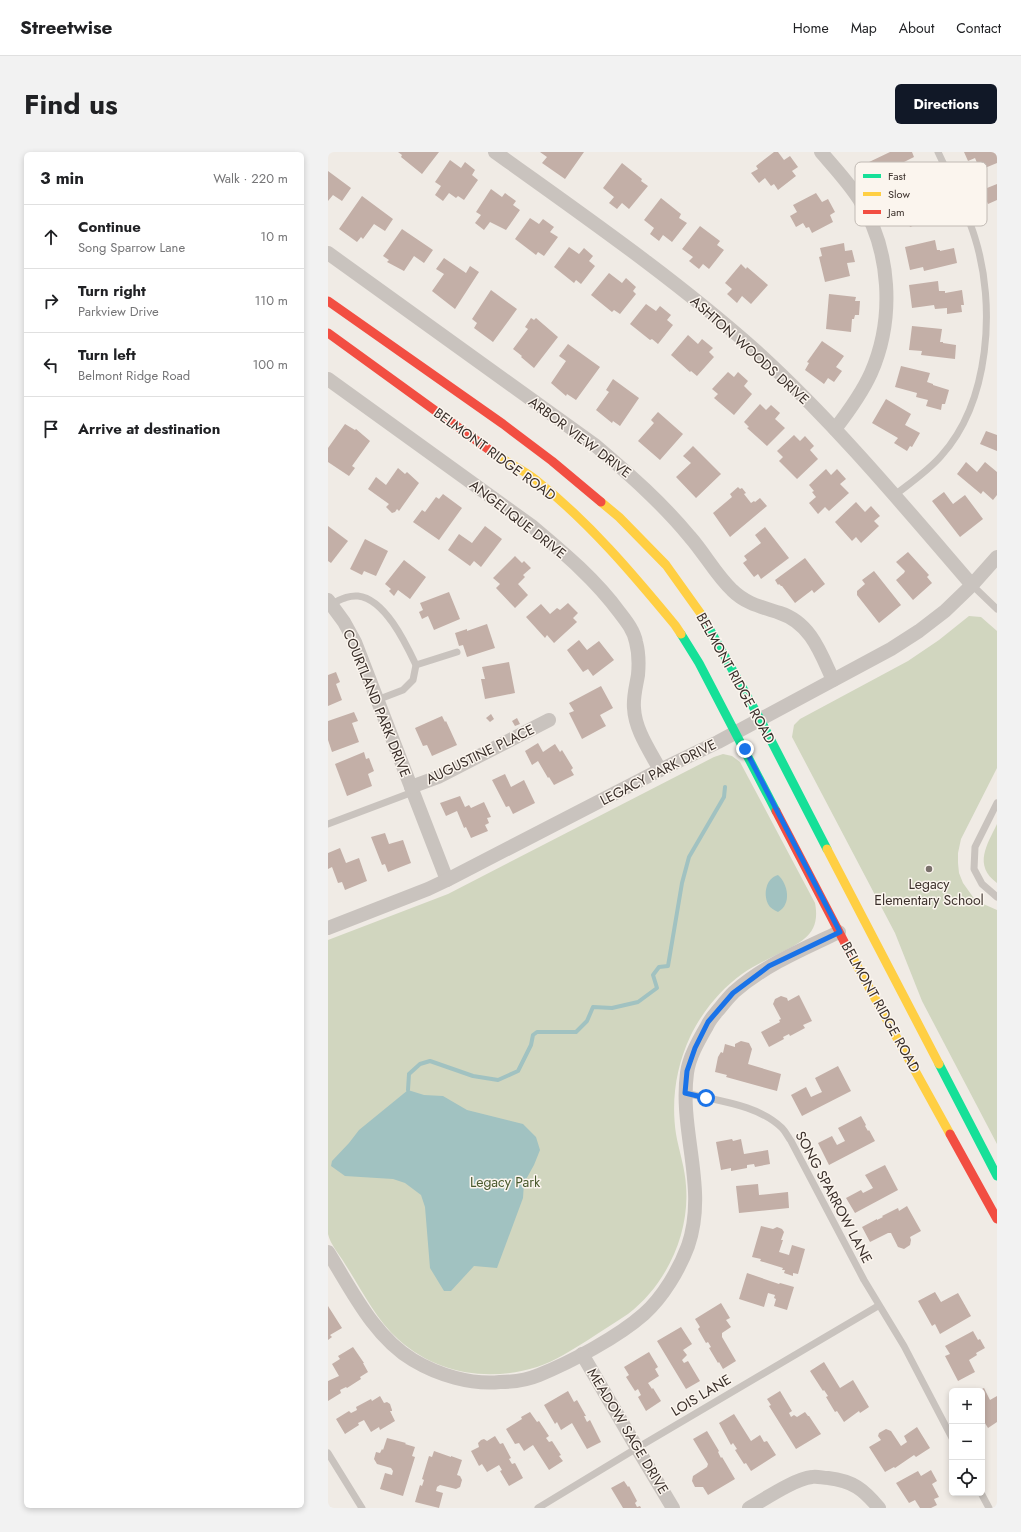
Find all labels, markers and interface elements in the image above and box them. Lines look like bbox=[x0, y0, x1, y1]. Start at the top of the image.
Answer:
text: Streetwise bbox=[20, 14, 113, 41]
text: Home bbox=[793, 18, 829, 38]
text: Map bbox=[851, 18, 877, 38]
text: About bbox=[899, 18, 934, 38]
text: Contact bbox=[956, 18, 1001, 38]
text: Find us bbox=[24, 84, 118, 125]
button: Directions bbox=[895, 84, 997, 124]
legend bbox=[855, 162, 987, 226]
text: 3 min bbox=[40, 166, 84, 190]
text: Fast bbox=[888, 168, 906, 184]
text: Walk · 220 m bbox=[213, 169, 288, 188]
text: Slow bbox=[888, 186, 910, 202]
text: Jam bbox=[886, 204, 905, 220]
text: Continue bbox=[78, 216, 141, 238]
icon: ahead bbox=[40, 226, 62, 248]
text: 10 m bbox=[260, 227, 288, 246]
text: Song Sparrow Lane bbox=[78, 238, 185, 257]
text: Turn right bbox=[78, 280, 146, 302]
icon: right bbox=[40, 290, 62, 312]
text: 110 m bbox=[254, 291, 288, 310]
street label: ASHTON WOODS DRIVE bbox=[686, 291, 814, 409]
text: Parkview Drive bbox=[78, 302, 159, 321]
text: Turn left bbox=[78, 344, 136, 366]
icon: left bbox=[40, 354, 62, 376]
text: 100 m bbox=[253, 355, 288, 374]
text: Belmont Ridge Road bbox=[78, 366, 190, 385]
street label: ARBOR VIEW DRIVE bbox=[524, 392, 636, 482]
street label: BELMONT RIDGE ROAD bbox=[430, 403, 560, 505]
icon: arrive bbox=[40, 418, 62, 440]
text: Arrive at destination bbox=[78, 418, 220, 440]
street label: ANGELIQUE DRIVE bbox=[465, 475, 571, 563]
street label: BELMONT RIDGE ROAD bbox=[692, 609, 780, 747]
street label: COURTLAND PARK DRIVE bbox=[338, 626, 416, 780]
street label: AUGUSTINE PLACE bbox=[422, 719, 538, 789]
street label: LEGACY PARK DRIVE bbox=[596, 734, 720, 810]
route end bbox=[736, 740, 754, 758]
marker: Legacy Elementary School bbox=[924, 864, 934, 874]
place label: Legacy Elementary School bbox=[874, 874, 984, 910]
street label: BELMONT RIDGE ROAD bbox=[837, 938, 925, 1076]
route start bbox=[697, 1089, 715, 1107]
street label: SONG SPARROW LANE bbox=[791, 1127, 877, 1267]
park label: Legacy Park bbox=[470, 1172, 541, 1192]
street label: MEADOW SAGE DRIVE bbox=[582, 1364, 674, 1498]
street label: LOIS LANE bbox=[667, 1369, 735, 1421]
map controls bbox=[949, 1388, 985, 1496]
button: + bbox=[949, 1388, 985, 1424]
button: − bbox=[949, 1424, 985, 1460]
button: locate bbox=[949, 1460, 985, 1496]

